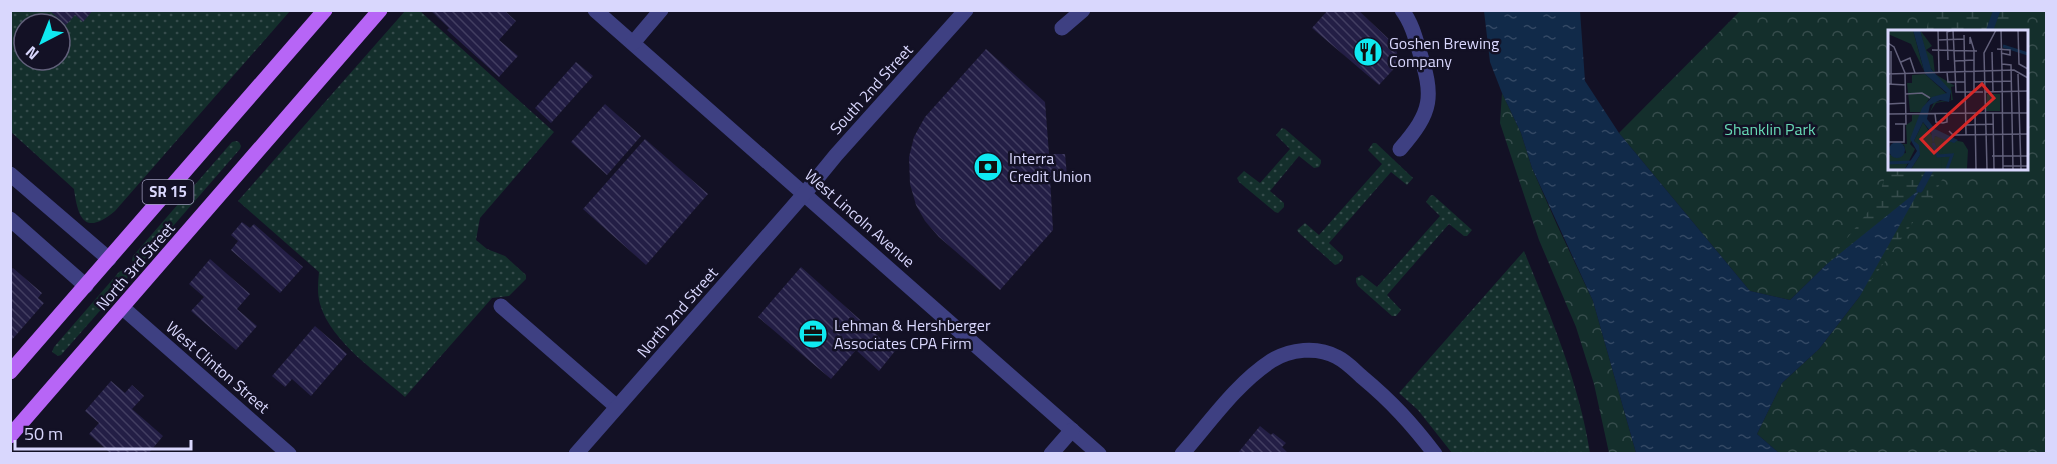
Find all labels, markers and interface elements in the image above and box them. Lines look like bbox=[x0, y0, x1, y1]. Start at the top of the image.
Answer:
north arrow bbox=[12, 12, 72, 72]
inset map bbox=[1888, 30, 2027, 170]
place label: Goshen Brewing Company bbox=[1389, 31, 1499, 73]
restaurant icon: Goshen Brewing Company bbox=[1352, 36, 1384, 68]
street label: South 2nd Street bbox=[824, 38, 918, 139]
text: N bbox=[20, 41, 44, 66]
park label: Shanklin Park bbox=[1724, 117, 1816, 141]
place label: Interra Credit Union bbox=[1009, 146, 1092, 188]
bank icon: Interra Credit Union bbox=[972, 151, 1004, 183]
street label: West Lincoln Avenue bbox=[799, 163, 921, 273]
road number: SR 15 bbox=[142, 180, 194, 204]
street label: North 3rd Street bbox=[90, 216, 180, 315]
street label: North 2nd Street bbox=[631, 261, 723, 363]
place label: Lehman & Hershberger Associates CPA Firm bbox=[834, 313, 991, 355]
street label: West Clinton Street bbox=[161, 315, 275, 419]
office icon: Lehman & Hershberger Associates CPA Firm bbox=[797, 318, 829, 350]
scale bar bbox=[15, 413, 190, 451]
text: 50 m bbox=[24, 420, 63, 447]

